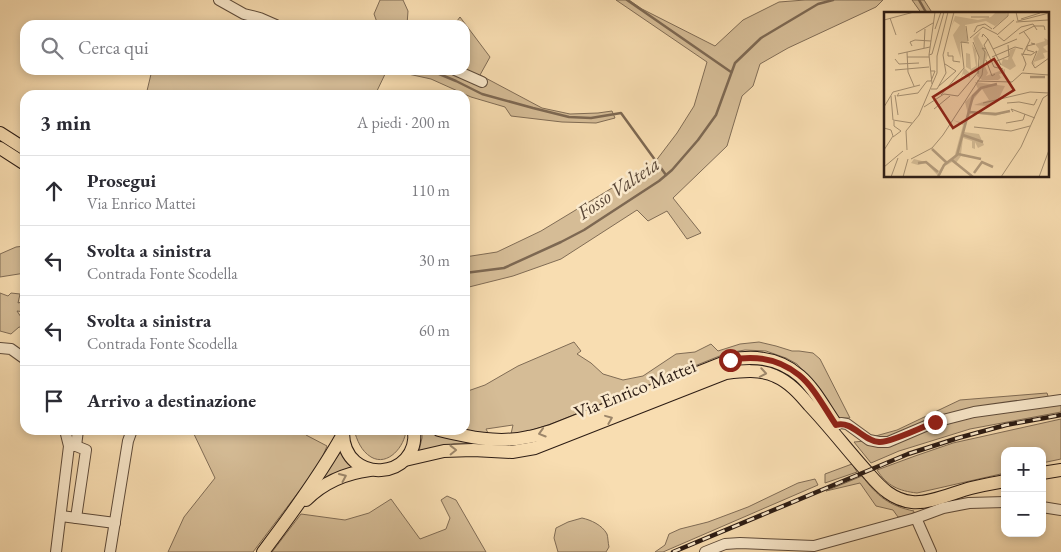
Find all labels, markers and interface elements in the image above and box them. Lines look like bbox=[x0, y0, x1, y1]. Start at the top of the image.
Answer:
inset map bbox=[884, 12, 1048, 178]
search box bbox=[20, 20, 470, 75]
icon: search bbox=[38, 34, 66, 62]
text: Cerca qui bbox=[78, 35, 149, 60]
text: 3 min bbox=[40, 109, 91, 136]
text: A piedi · 200 m bbox=[357, 112, 450, 133]
water label: Fosso Valteia bbox=[571, 151, 665, 226]
text: Prosegui bbox=[87, 168, 156, 193]
icon: ahead bbox=[40, 177, 68, 205]
text: 110 m bbox=[411, 180, 450, 201]
text: Via Enrico Mattei bbox=[87, 193, 196, 214]
text: Svolta a sinistra bbox=[87, 238, 211, 263]
icon: left bbox=[40, 247, 68, 275]
text: 30 m bbox=[419, 250, 450, 271]
text: Contrada Fonte Scodella bbox=[87, 263, 238, 284]
text: Svolta a sinistra bbox=[87, 308, 211, 333]
icon: left bbox=[40, 317, 68, 345]
text: 60 m bbox=[419, 320, 450, 341]
text: Contrada Fonte Scodella bbox=[87, 333, 238, 354]
route start bbox=[719, 349, 742, 372]
street label: Via Enrico Mattei bbox=[570, 353, 700, 425]
one-way arrow bbox=[758, 367, 767, 378]
icon: arrive bbox=[40, 387, 68, 415]
text: Arrivo a destinazione bbox=[87, 388, 256, 413]
route end bbox=[924, 411, 947, 434]
one-way arrow bbox=[605, 415, 613, 425]
one-way arrow bbox=[538, 428, 546, 438]
one-way arrow bbox=[449, 445, 457, 456]
map controls bbox=[1001, 447, 1046, 537]
button: + bbox=[1001, 447, 1046, 492]
one-way arrow bbox=[338, 473, 347, 484]
button: − bbox=[1001, 492, 1046, 537]

